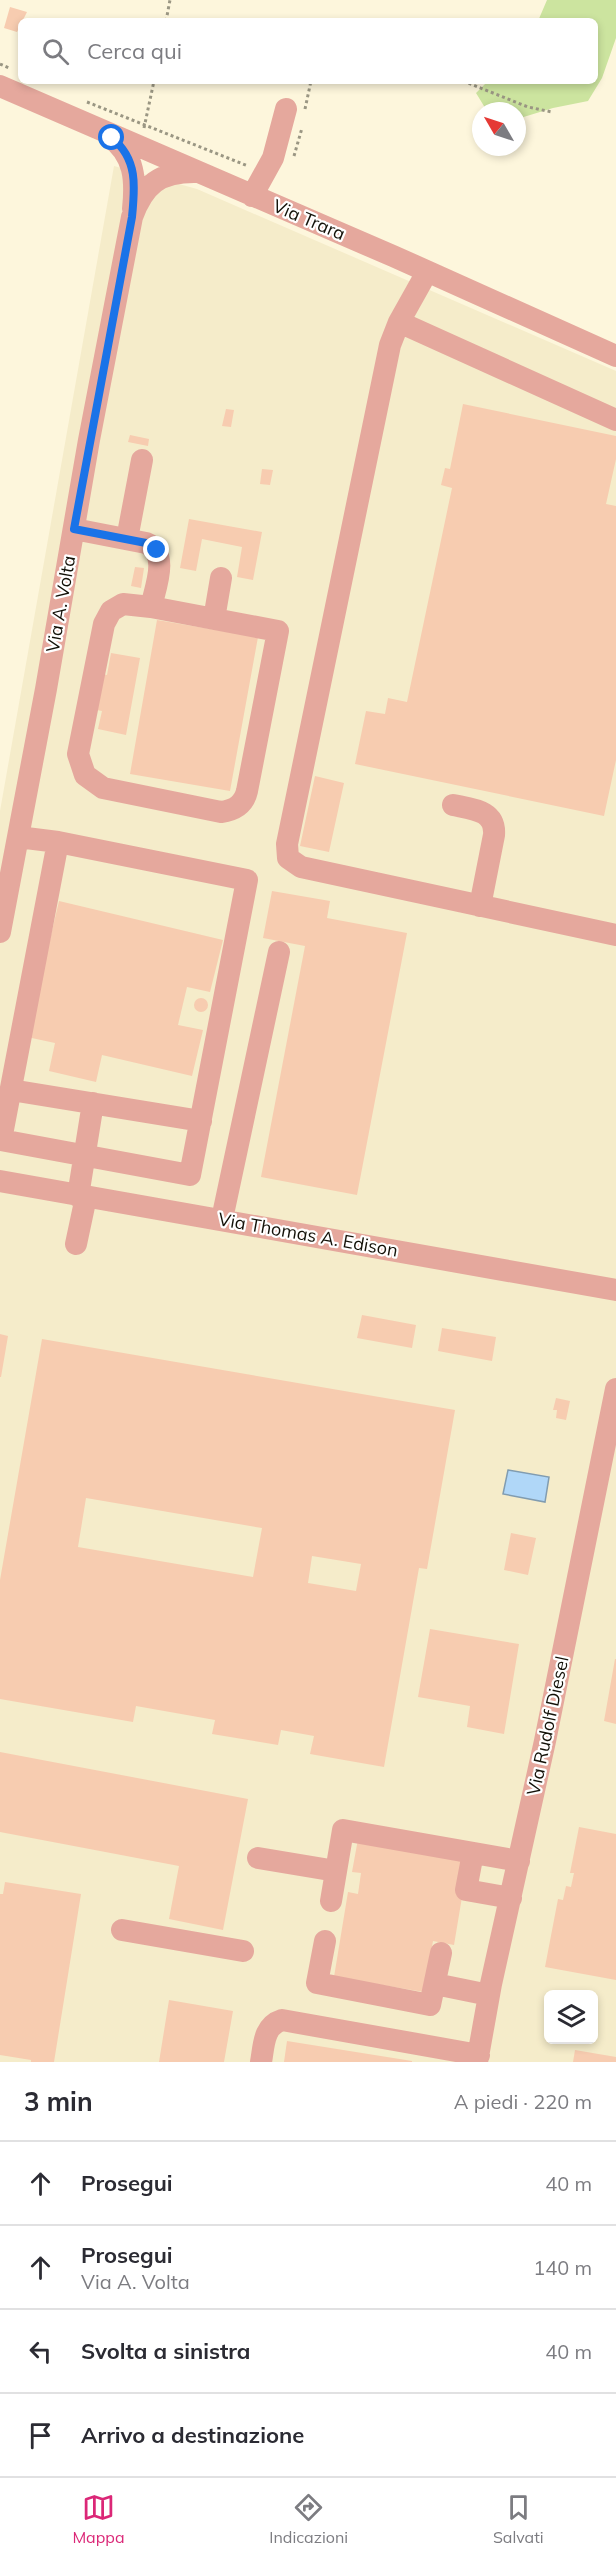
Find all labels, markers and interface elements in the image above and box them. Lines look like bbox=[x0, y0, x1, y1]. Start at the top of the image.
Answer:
search box bbox=[18, 18, 598, 84]
icon: search bbox=[39, 35, 72, 68]
text: Cerca qui bbox=[87, 37, 182, 65]
north arrow bbox=[472, 102, 526, 156]
route start bbox=[98, 124, 124, 150]
street label: Via Trara bbox=[270, 194, 349, 245]
route end bbox=[143, 536, 169, 562]
street label: Via A. Volta bbox=[41, 554, 80, 654]
street label: Via Thomas A. Edison bbox=[216, 1207, 400, 1262]
street label: Via Rudolf Diesel bbox=[522, 1654, 574, 1798]
map controls bbox=[544, 1990, 598, 2044]
button: layers bbox=[544, 1990, 598, 2044]
text: 3 min bbox=[24, 2085, 93, 2118]
text: A piedi · 220 m bbox=[454, 2089, 592, 2114]
icon: ahead bbox=[24, 2167, 57, 2200]
text: Prosegui bbox=[81, 2169, 173, 2197]
text: 40 m bbox=[545, 2171, 592, 2196]
text: Prosegui bbox=[81, 2241, 173, 2269]
icon: ahead bbox=[24, 2251, 57, 2284]
text: 140 m bbox=[533, 2255, 592, 2280]
text: Via A. Volta bbox=[81, 2269, 190, 2294]
icon: left bbox=[24, 2335, 57, 2368]
text: Svolta a sinistra bbox=[81, 2337, 250, 2365]
text: 40 m bbox=[545, 2339, 592, 2364]
icon: arrive bbox=[24, 2419, 57, 2452]
text: Arrivo a destinazione bbox=[81, 2421, 304, 2449]
tab: Mappa bbox=[72, 2491, 125, 2547]
tab: Indicazioni bbox=[269, 2491, 348, 2547]
tab: Salvati bbox=[493, 2491, 544, 2547]

